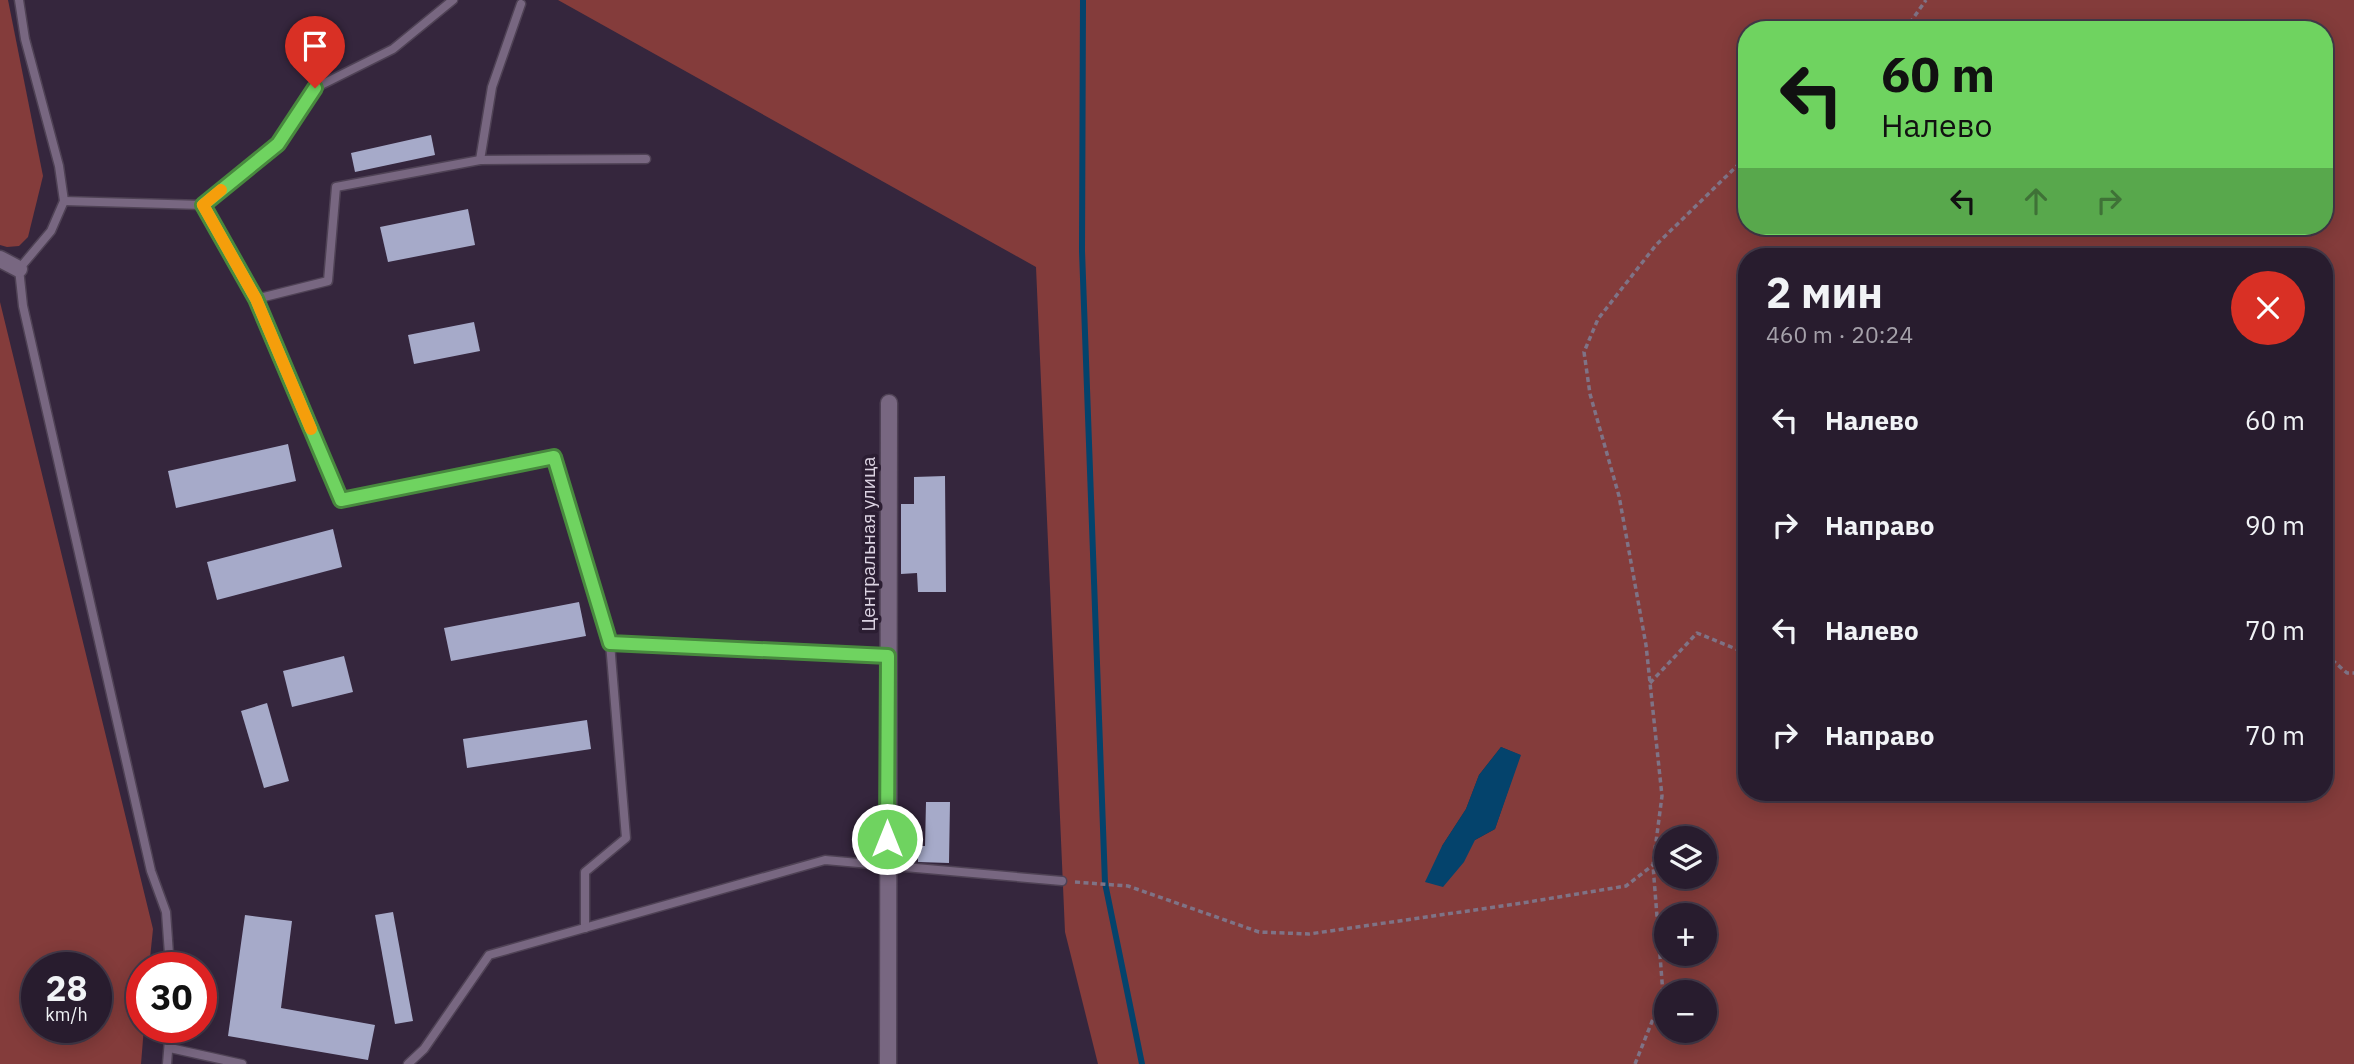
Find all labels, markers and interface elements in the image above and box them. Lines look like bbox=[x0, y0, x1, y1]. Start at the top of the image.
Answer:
pin bbox=[285, 16, 345, 88]
icon: arrive bbox=[296, 27, 334, 65]
text: 60 m bbox=[1881, 42, 1995, 105]
icon: left bbox=[1766, 49, 1857, 140]
text: Налево bbox=[1881, 104, 1992, 146]
icon: left bbox=[1944, 182, 1982, 220]
icon: ahead bbox=[2017, 182, 2055, 220]
icon: right bbox=[2090, 182, 2128, 220]
text: 2 мин bbox=[1766, 265, 1883, 320]
button: close bbox=[2231, 271, 2305, 345]
text: 460 m · 20:24 bbox=[1766, 319, 1913, 349]
icon: left bbox=[1766, 401, 1804, 439]
text: Налево bbox=[1825, 403, 1919, 437]
text: 60 m bbox=[2245, 403, 2305, 437]
street label: Центральная улица bbox=[856, 457, 880, 631]
icon: right bbox=[1766, 506, 1804, 544]
text: Направо bbox=[1825, 508, 1934, 542]
text: 90 m bbox=[2245, 508, 2305, 542]
icon: left bbox=[1766, 611, 1804, 649]
text: Налево bbox=[1825, 613, 1919, 647]
text: 70 m bbox=[2245, 613, 2305, 647]
icon: right bbox=[1766, 716, 1804, 754]
text: Направо bbox=[1825, 718, 1934, 752]
text: 70 m bbox=[2245, 718, 2305, 752]
position arrow bbox=[850, 802, 924, 876]
map controls bbox=[1654, 826, 1717, 1043]
button: layers bbox=[1654, 826, 1717, 889]
button: + bbox=[1654, 903, 1717, 966]
speed limit sign: 30 bbox=[126, 952, 217, 1043]
text: 28 bbox=[45, 965, 88, 1011]
button: − bbox=[1654, 980, 1717, 1043]
text: km/h bbox=[45, 1003, 88, 1026]

